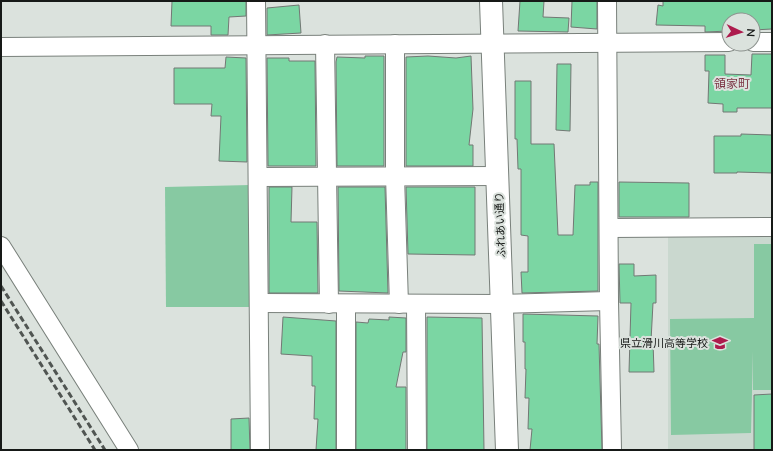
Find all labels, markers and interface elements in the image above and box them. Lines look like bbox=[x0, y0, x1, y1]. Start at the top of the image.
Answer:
north arrow bbox=[721, 12, 761, 52]
text: N bbox=[744, 28, 758, 37]
district label: 領家町 bbox=[714, 76, 750, 91]
street label: ふれあい通り bbox=[492, 192, 508, 258]
school or university icon: 県立滑川高等学校 bbox=[711, 334, 729, 352]
place label: 県立滑川高等学校 bbox=[620, 336, 708, 350]

